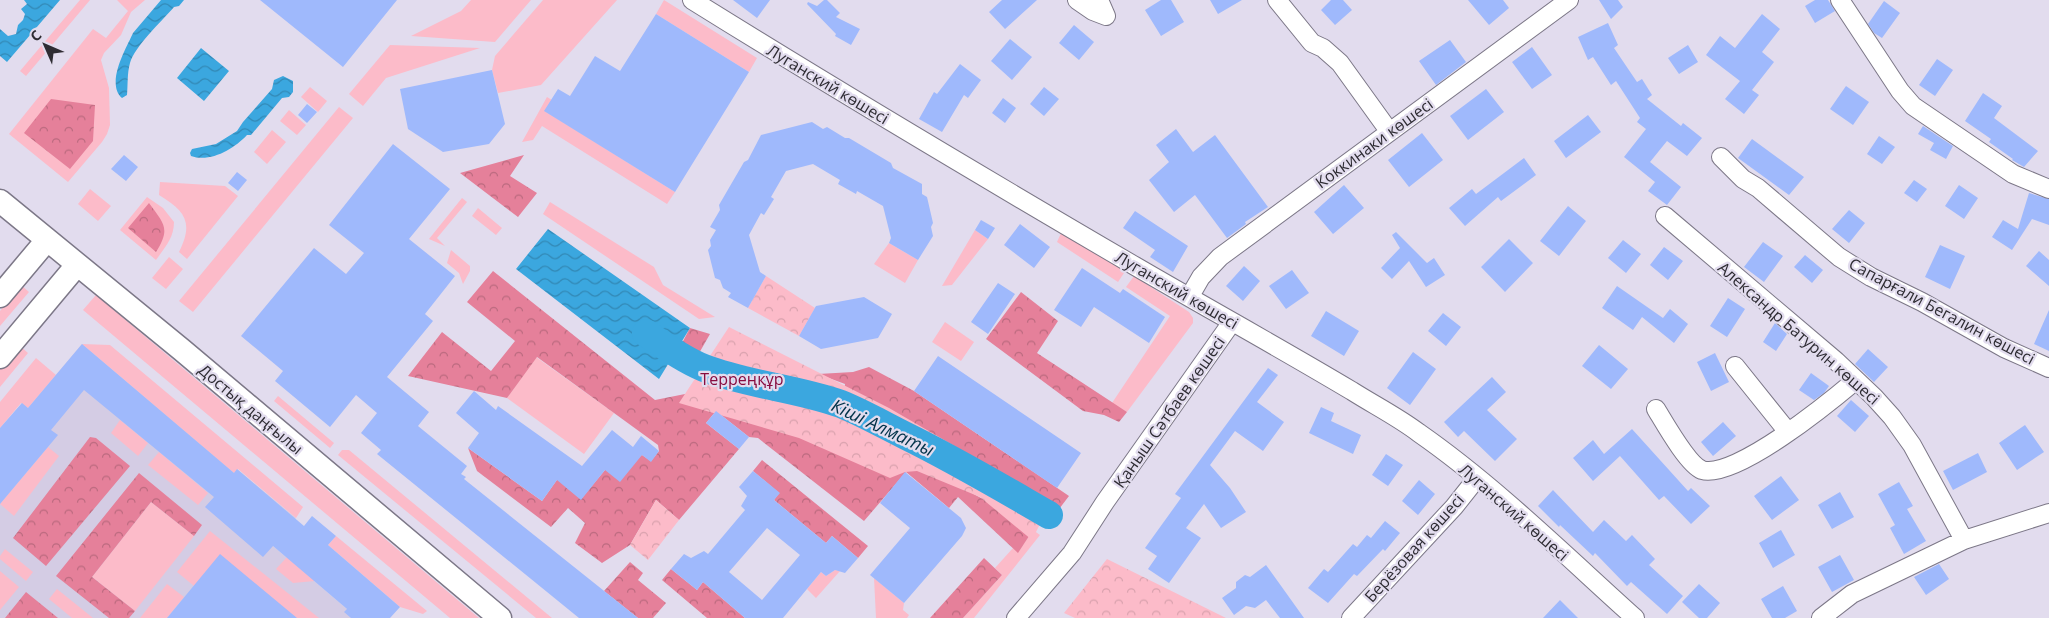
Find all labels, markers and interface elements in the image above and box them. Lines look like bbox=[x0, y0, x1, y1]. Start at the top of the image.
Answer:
north arrow bbox=[20, 20, 70, 70]
text: С bbox=[26, 26, 45, 45]
street label: Луганский көшесі bbox=[763, 39, 893, 129]
street label: Коккинаки көшесі bbox=[1311, 93, 1437, 193]
street label: Луганский көшесі bbox=[1112, 246, 1242, 334]
street label: Сапарғали Бегалин көшесі bbox=[1845, 252, 2039, 370]
street label: Александр Батурин көшесі bbox=[1713, 257, 1885, 409]
street label: Қаныш Сәтбаев көшесі bbox=[1108, 332, 1230, 492]
street label: Достық даңғылы bbox=[194, 359, 308, 459]
park label: Терреңқұр bbox=[700, 368, 784, 390]
water label: Кіші Алматы bbox=[828, 393, 938, 461]
street label: Луганский көшесі bbox=[1455, 458, 1573, 566]
street label: Берёзовая көшесі bbox=[1359, 489, 1469, 607]

